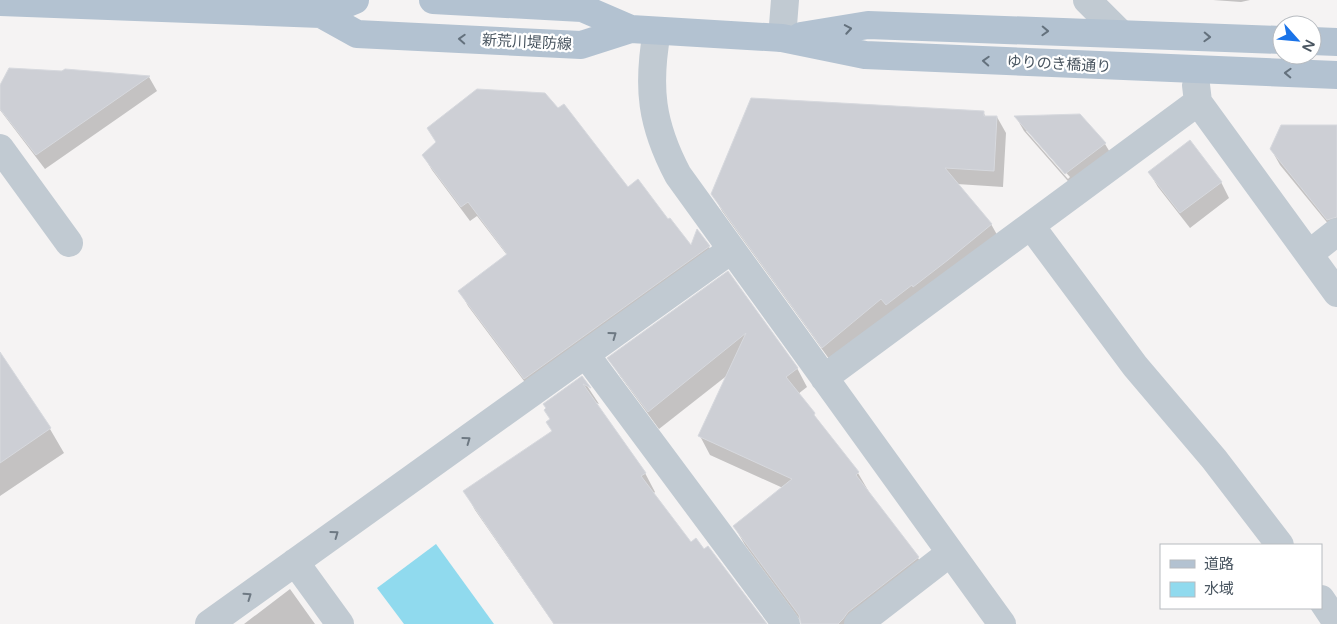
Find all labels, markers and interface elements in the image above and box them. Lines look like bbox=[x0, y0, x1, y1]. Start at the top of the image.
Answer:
north arrow bbox=[1272, 15, 1322, 65]
one-way arrow bbox=[844, 24, 852, 35]
one-way arrow bbox=[1041, 26, 1049, 37]
street label: 新荒川堤防線 bbox=[482, 31, 572, 53]
one-way arrow bbox=[1204, 32, 1211, 42]
one-way arrow bbox=[458, 33, 466, 44]
text: N bbox=[1298, 37, 1318, 55]
street label: ゆりのき橋通り bbox=[1006, 52, 1112, 76]
one-way arrow bbox=[982, 55, 990, 66]
one-way arrow bbox=[1284, 68, 1292, 79]
one-way arrow bbox=[608, 332, 617, 341]
one-way arrow bbox=[461, 437, 470, 445]
one-way arrow bbox=[329, 531, 339, 540]
legend bbox=[1160, 544, 1322, 609]
text: 道路 bbox=[1204, 555, 1234, 573]
text: 水域 bbox=[1204, 580, 1234, 598]
one-way arrow bbox=[243, 593, 252, 602]

